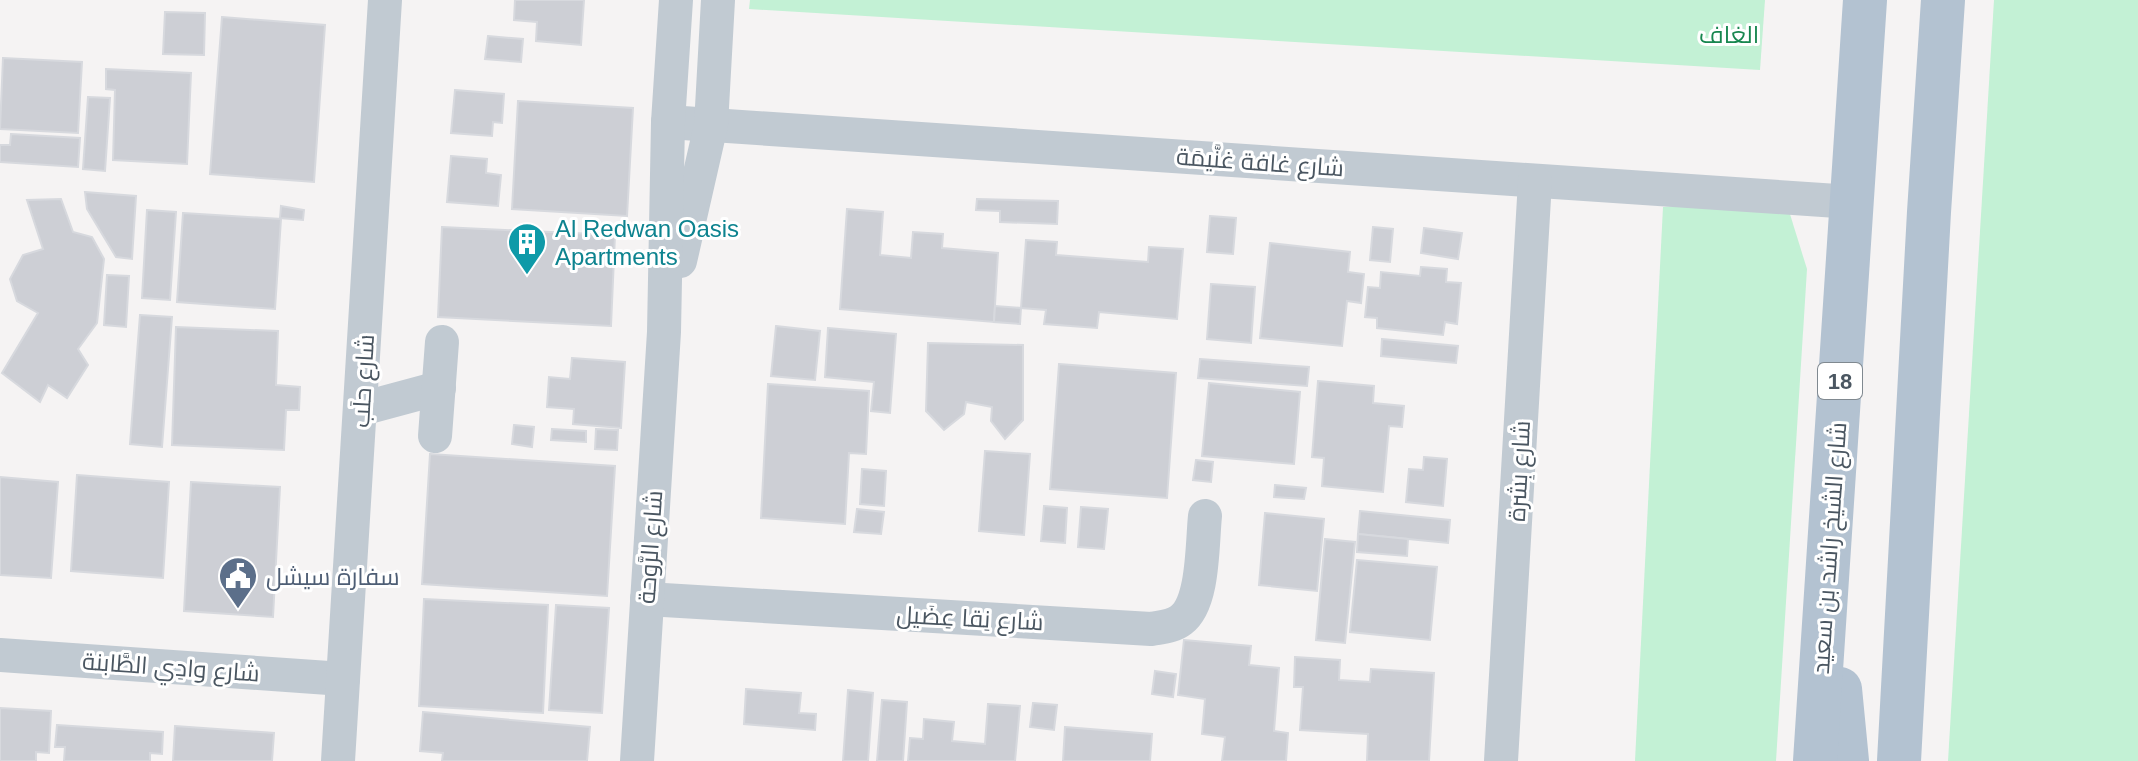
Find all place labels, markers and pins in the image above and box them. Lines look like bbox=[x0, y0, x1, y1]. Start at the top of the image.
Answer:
place label: Al Redwan Oasis Apartments bbox=[555, 215, 739, 270]
building icon: Al Redwan Oasis Apartments bbox=[506, 221, 548, 276]
public building icon: سفارة سيشل bbox=[217, 555, 259, 610]
place label: سفارة سيشل bbox=[266, 563, 400, 591]

